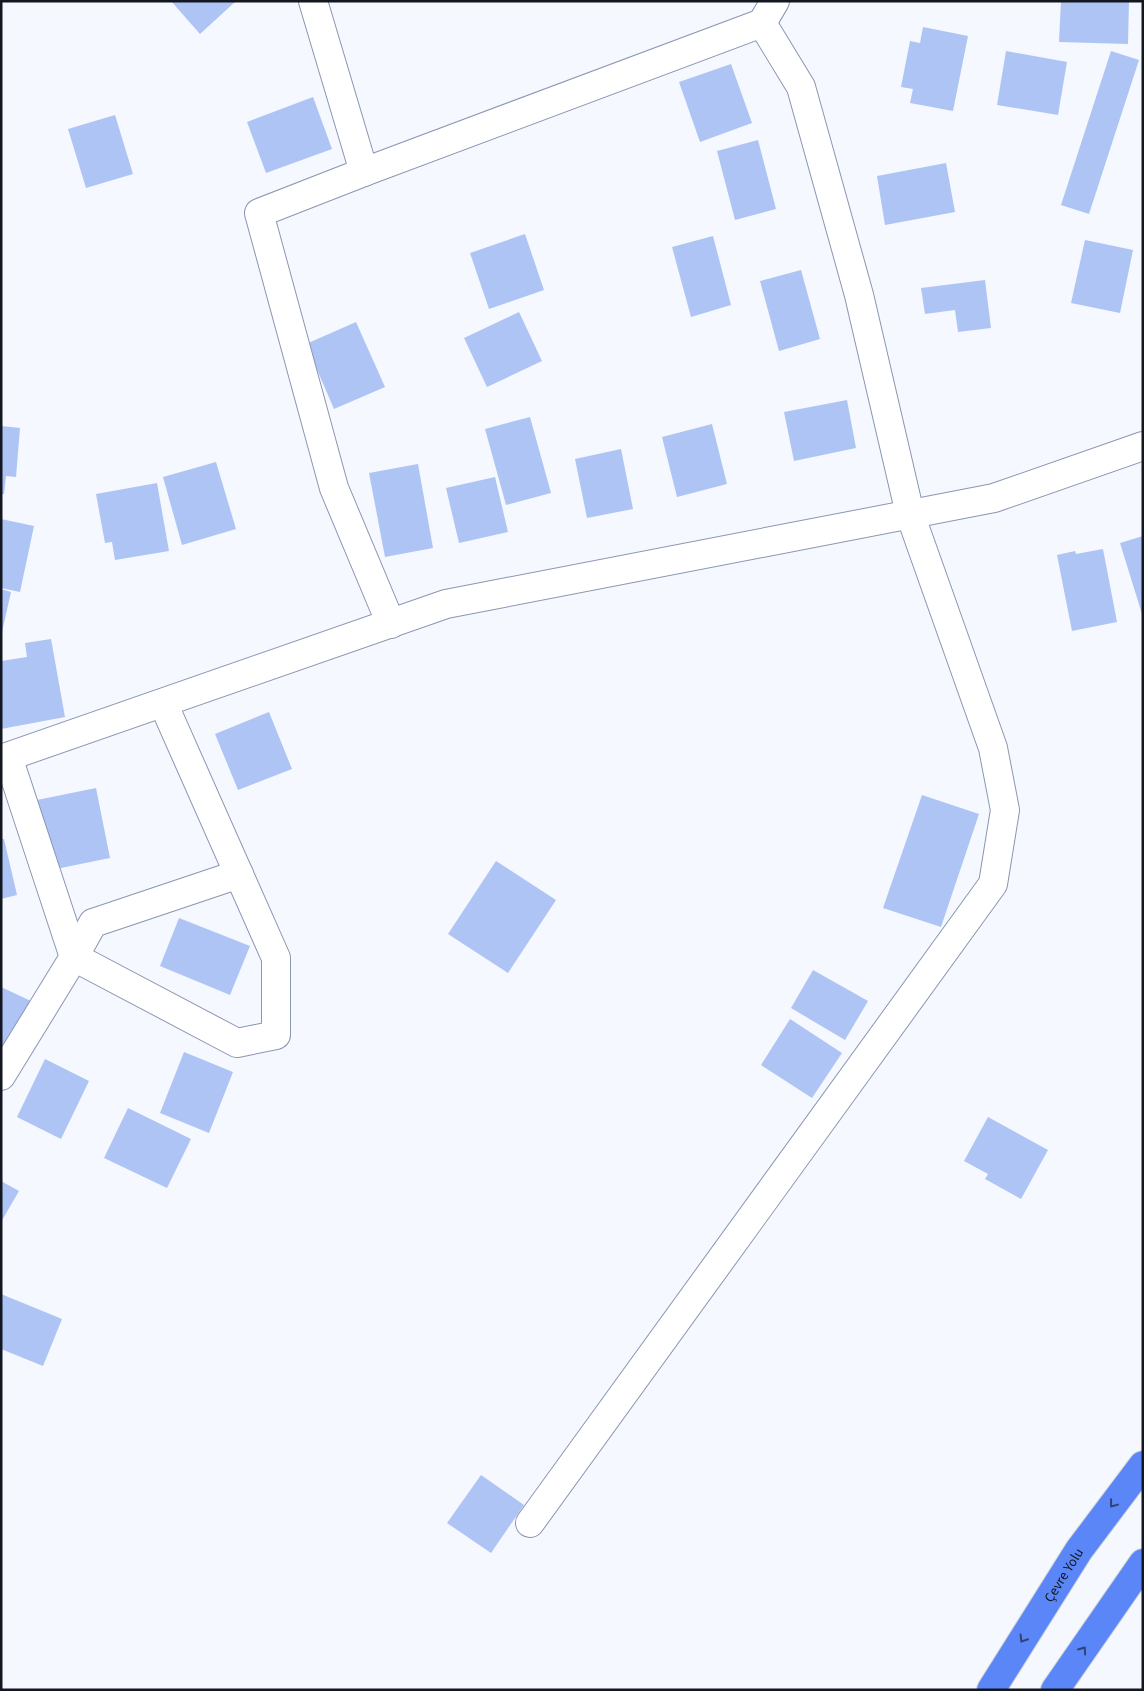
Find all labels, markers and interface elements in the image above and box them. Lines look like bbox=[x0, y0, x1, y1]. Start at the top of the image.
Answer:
one-way arrow bbox=[1111, 1498, 1119, 1507]
street label: Çevre Yolu bbox=[1040, 1544, 1089, 1607]
one-way arrow bbox=[1020, 1633, 1029, 1642]
one-way arrow bbox=[1077, 1646, 1086, 1655]

